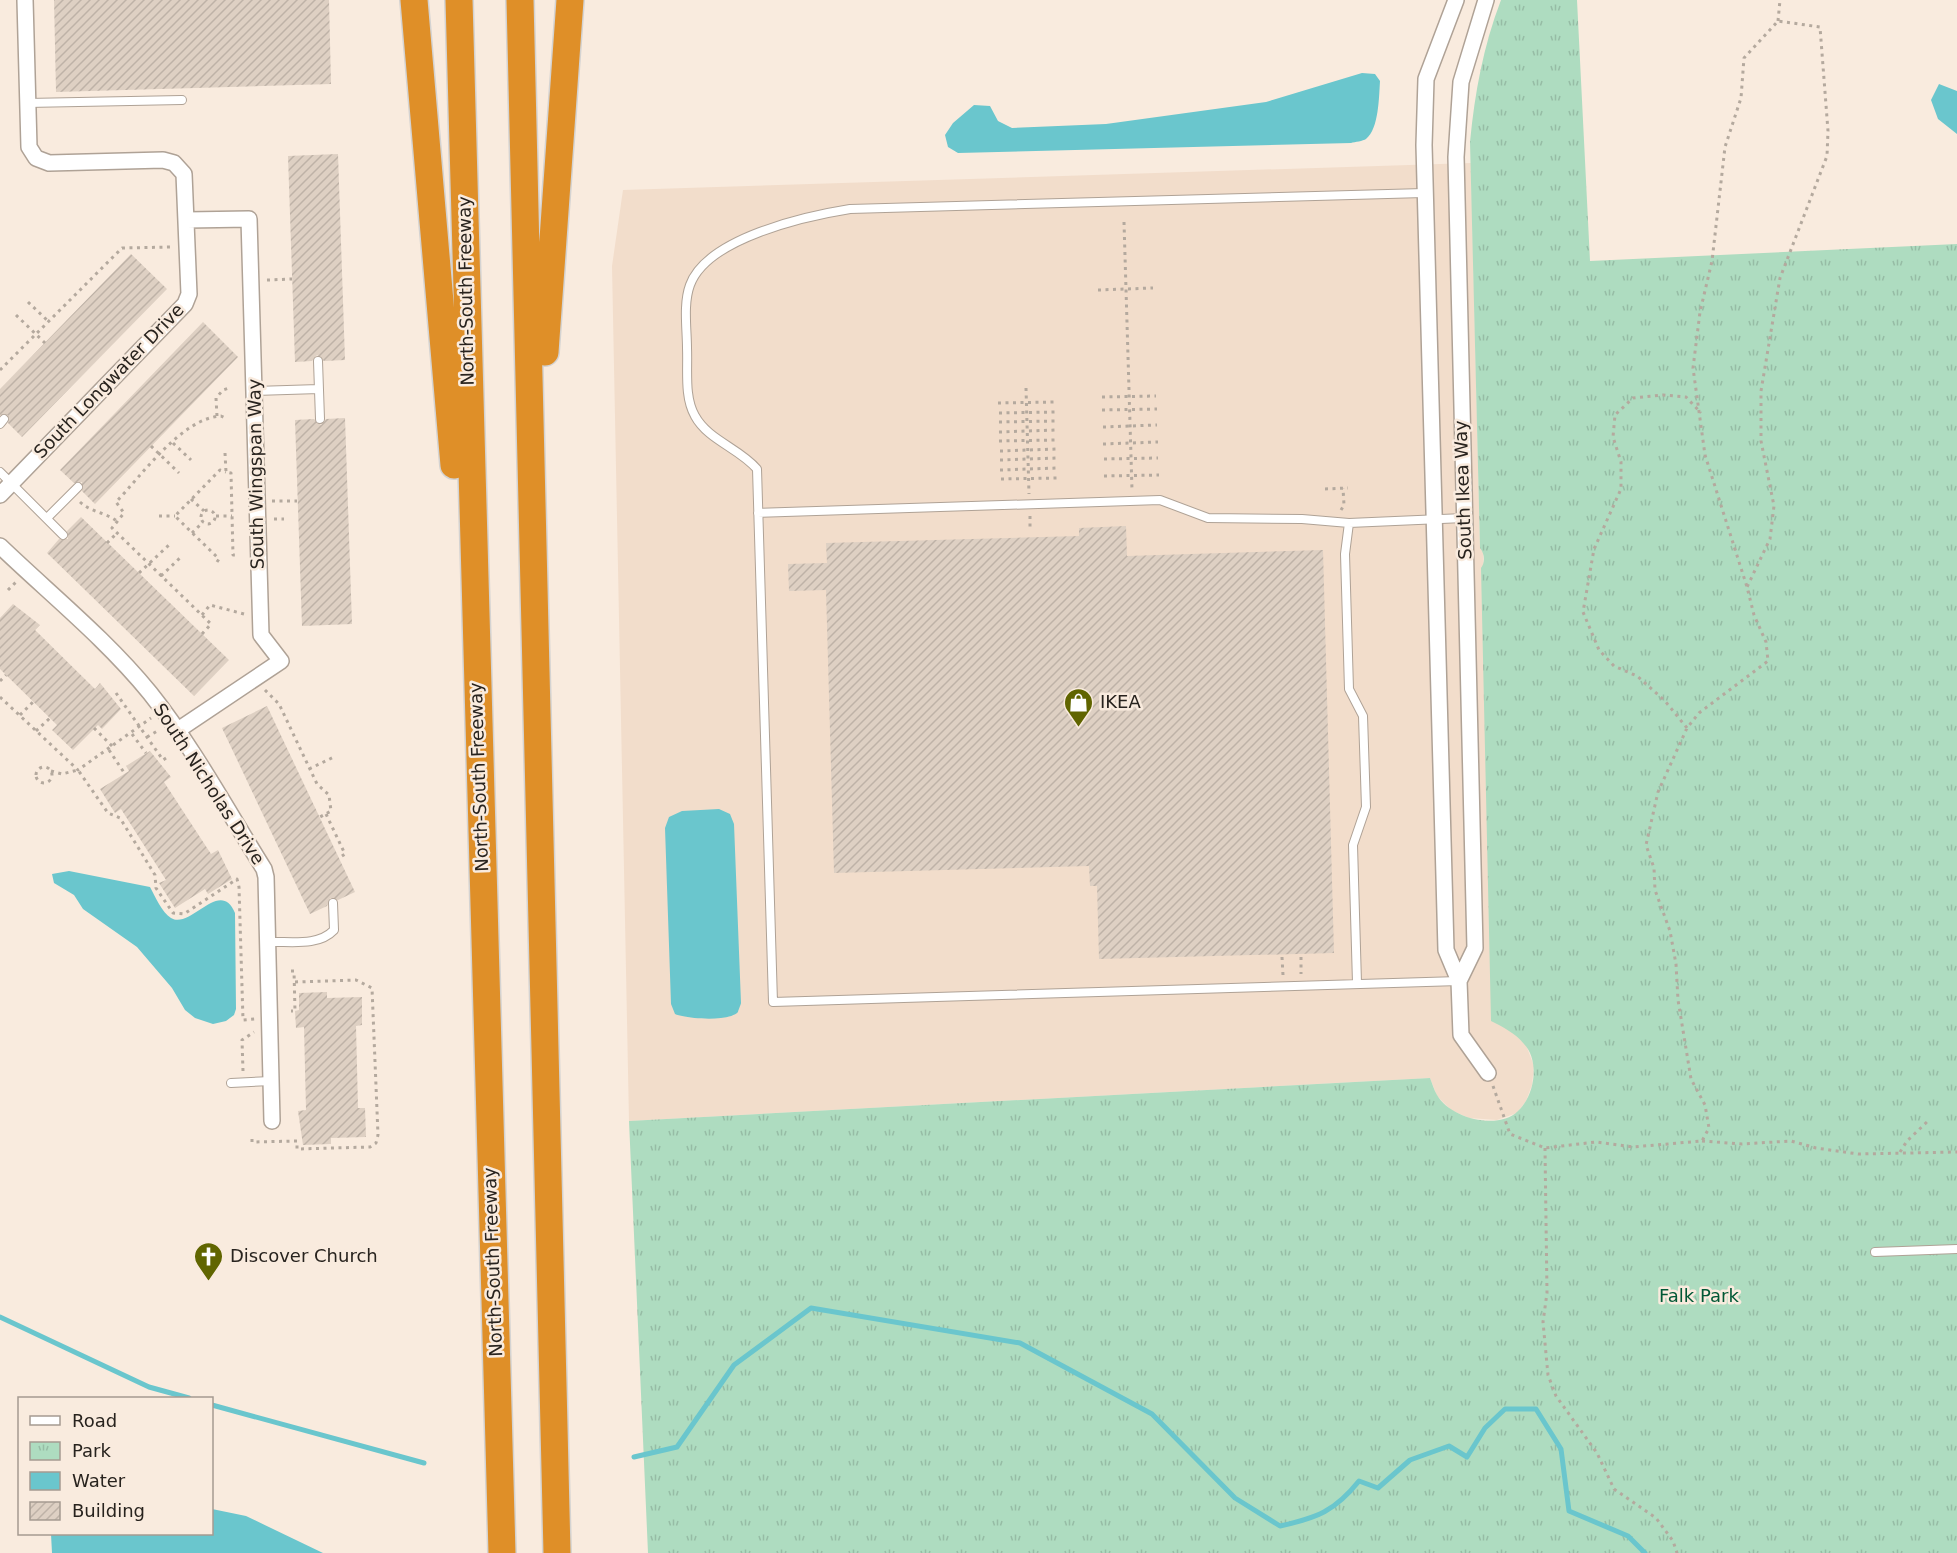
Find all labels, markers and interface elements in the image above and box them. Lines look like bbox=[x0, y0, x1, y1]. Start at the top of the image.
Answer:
street label: North-South Freeway bbox=[453, 196, 478, 386]
street label: South Longwater Drive bbox=[29, 299, 188, 462]
street label: South Wingspan Way bbox=[243, 378, 268, 569]
street label: South Ikea Way bbox=[1450, 420, 1475, 560]
street label: North-South Freeway bbox=[465, 682, 492, 872]
shop icon: IKEA bbox=[1063, 686, 1095, 728]
place label: IKEA bbox=[1100, 691, 1141, 712]
street label: South Nicholas Drive bbox=[149, 699, 269, 868]
street label: North-South Freeway bbox=[479, 1167, 506, 1357]
church icon: Discover Church bbox=[193, 1240, 225, 1282]
place label: Discover Church bbox=[230, 1245, 378, 1266]
park label: Falk Park bbox=[1659, 1285, 1739, 1306]
legend bbox=[18, 1397, 213, 1535]
text: Road bbox=[72, 1410, 117, 1431]
text: Park bbox=[72, 1440, 111, 1461]
text: Water bbox=[72, 1470, 126, 1491]
text: Building bbox=[72, 1500, 145, 1521]

